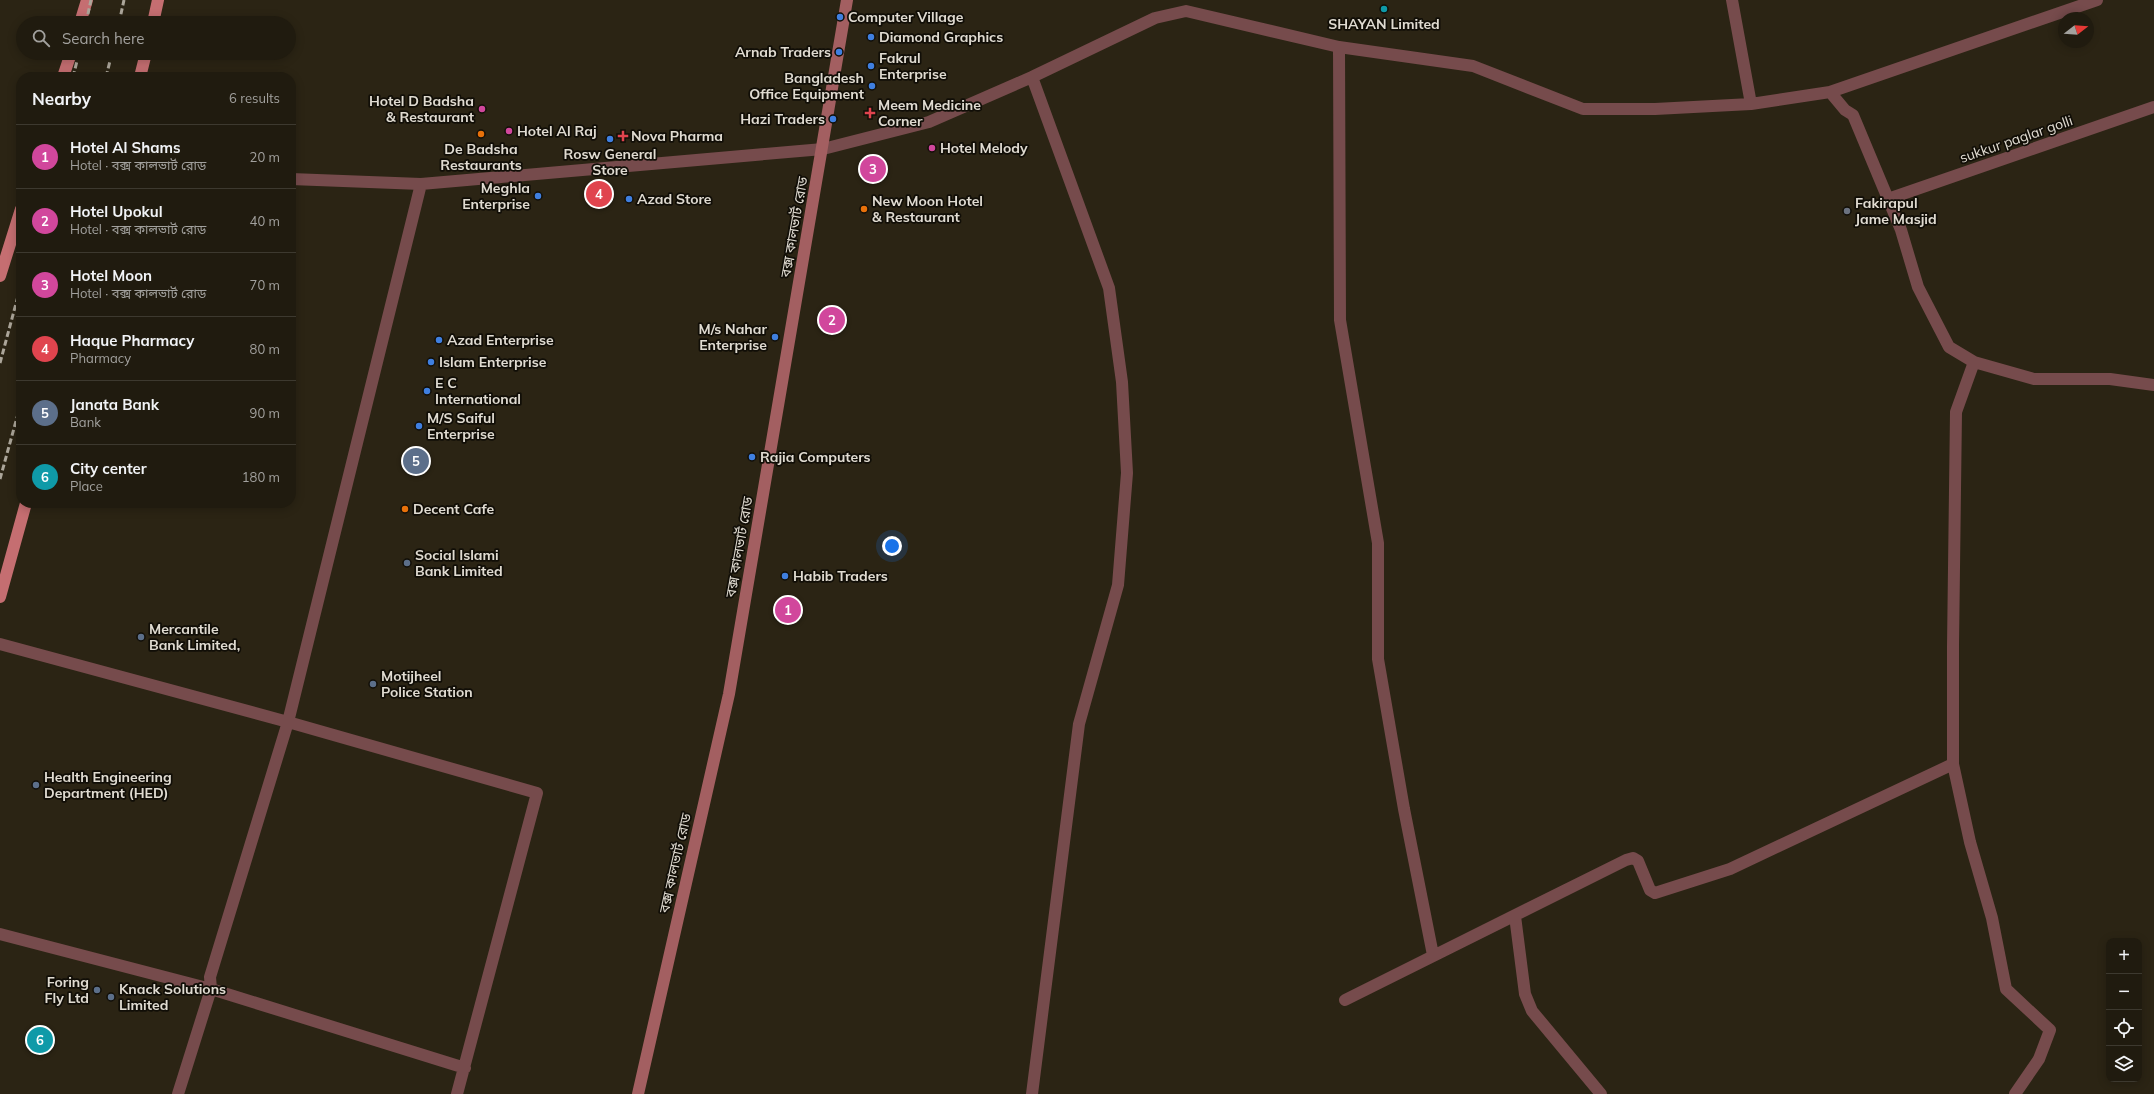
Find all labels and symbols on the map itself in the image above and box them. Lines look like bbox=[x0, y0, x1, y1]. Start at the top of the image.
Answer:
marker: SHAYAN Limited bbox=[1379, 4, 1389, 14]
place label: Computer Village bbox=[848, 8, 964, 26]
marker: Computer Village bbox=[835, 12, 845, 22]
north arrow bbox=[2058, 12, 2094, 48]
place label: SHAYAN Limited bbox=[1328, 15, 1440, 33]
place label: Diamond Graphics bbox=[879, 28, 1003, 46]
marker: Diamond Graphics bbox=[866, 32, 876, 42]
place label: Arnab Traders bbox=[735, 43, 831, 61]
marker: Arnab Traders bbox=[834, 47, 844, 57]
place label: Fakrul Enterprise bbox=[879, 49, 947, 83]
marker: Fakrul Enterprise bbox=[866, 61, 876, 71]
place label: Bangladesh Office Equipment bbox=[749, 69, 865, 103]
marker: Bangladesh Office Equipment bbox=[867, 81, 877, 91]
place label: Hotel D Badsha & Restaurant bbox=[369, 92, 475, 126]
place label: Meem Medicine Corner bbox=[878, 96, 981, 130]
marker: Hotel D Badsha & Restaurant bbox=[477, 104, 487, 114]
marker: Meem Medicine Corner bbox=[865, 108, 875, 118]
place label: Hazi Traders bbox=[740, 110, 825, 128]
street label: sukkur paglar golli bbox=[1957, 111, 2075, 167]
marker: Hazi Traders bbox=[828, 114, 838, 124]
place label: Hotel Al Raj bbox=[517, 122, 597, 140]
marker: Hotel Al Raj bbox=[504, 126, 514, 136]
place label: Nova Pharma bbox=[631, 127, 723, 145]
marker: De Badsha Restaurants bbox=[476, 129, 486, 139]
marker: Nova Pharma bbox=[618, 131, 628, 141]
marker: Rosw General Store bbox=[605, 134, 615, 144]
place label: Hotel Melody bbox=[940, 139, 1028, 157]
place label: De Badsha Restaurants bbox=[440, 140, 522, 174]
marker: Hotel Melody bbox=[927, 143, 937, 153]
place label: Rosw General Store bbox=[564, 145, 656, 179]
pin: 3 bbox=[860, 154, 886, 184]
street label: বক্স কালভার্ট রোড bbox=[776, 174, 812, 280]
place label: Meghla Enterprise bbox=[462, 179, 530, 213]
pin: 4 bbox=[586, 179, 612, 209]
place label: Azad Store bbox=[637, 190, 712, 208]
marker: Meghla Enterprise bbox=[533, 191, 543, 201]
place label: New Moon Hotel & Restaurant bbox=[872, 192, 983, 226]
marker: Azad Store bbox=[624, 194, 634, 204]
place label: Fakirapul Jame Masjid bbox=[1855, 194, 1937, 228]
marker: New Moon Hotel & Restaurant bbox=[859, 204, 869, 214]
marker: Fakirapul Jame Masjid bbox=[1842, 206, 1852, 216]
pin: 2 bbox=[819, 305, 845, 335]
place label: M/s Nahar Enterprise bbox=[699, 320, 767, 354]
place label: Azad Enterprise bbox=[447, 331, 554, 349]
marker: M/s Nahar Enterprise bbox=[770, 332, 780, 342]
marker: Azad Enterprise bbox=[434, 335, 444, 345]
place label: Islam Enterprise bbox=[439, 353, 547, 371]
marker: Islam Enterprise bbox=[426, 357, 436, 367]
place label: E C International bbox=[435, 374, 521, 408]
marker: E C International bbox=[422, 386, 432, 396]
place label: M/S Saiful Enterprise bbox=[427, 409, 495, 443]
marker: M/S Saiful Enterprise bbox=[414, 421, 424, 431]
pin: 5 bbox=[403, 446, 429, 476]
place label: Rajia Computers bbox=[760, 448, 871, 466]
marker: Rajia Computers bbox=[747, 452, 757, 462]
street label: বক্স কালভার্ট রোড bbox=[721, 494, 757, 600]
place label: Decent Cafe bbox=[413, 500, 494, 518]
marker: Decent Cafe bbox=[400, 504, 410, 514]
your location bbox=[882, 536, 902, 556]
place label: Social Islami Bank Limited bbox=[415, 546, 503, 580]
marker: Social Islami Bank Limited bbox=[402, 558, 412, 568]
place label: Habib Traders bbox=[793, 567, 888, 585]
marker: Habib Traders bbox=[780, 571, 790, 581]
pin: 1 bbox=[775, 595, 801, 625]
place label: Mercantile Bank Limited, bbox=[149, 620, 240, 654]
marker: Mercantile Bank Limited, bbox=[136, 632, 146, 642]
place label: Motijheel Police Station bbox=[381, 667, 473, 701]
marker: Motijheel Police Station bbox=[368, 679, 378, 689]
place label: Health Engineering Department (HED) bbox=[44, 768, 172, 802]
marker: Health Engineering Department (HED) bbox=[31, 780, 41, 790]
street label: বক্স কালভার্ট রোড bbox=[655, 810, 695, 916]
place label: Foring Fly Ltd bbox=[45, 973, 89, 1007]
place label: Knack Solutions Limited bbox=[119, 980, 226, 1014]
marker: Foring Fly Ltd bbox=[92, 985, 102, 995]
marker: Knack Solutions Limited bbox=[106, 992, 116, 1002]
pin: 6 bbox=[27, 1025, 53, 1055]

